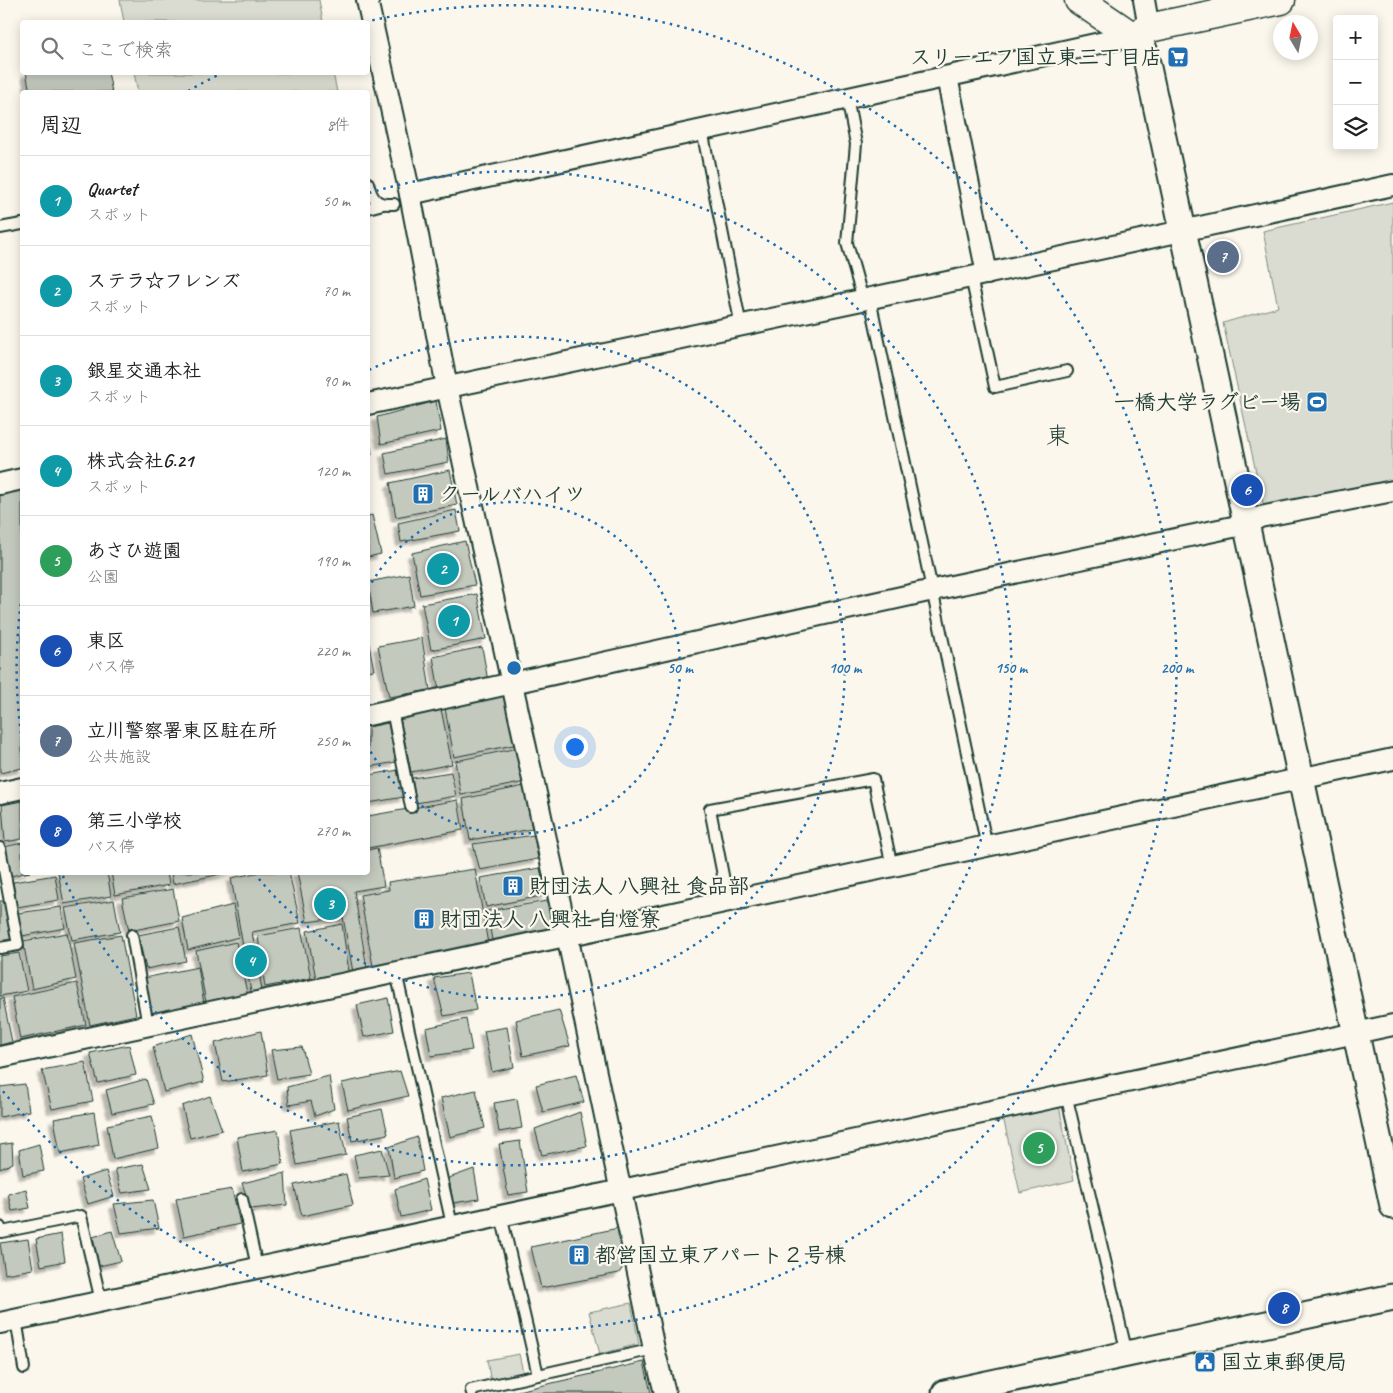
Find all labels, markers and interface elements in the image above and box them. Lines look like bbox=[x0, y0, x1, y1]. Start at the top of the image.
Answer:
north arrow bbox=[1273, 15, 1318, 60]
map controls bbox=[1333, 15, 1378, 150]
button: + bbox=[1333, 15, 1378, 60]
search box bbox=[20, 20, 370, 75]
icon: search bbox=[38, 34, 66, 62]
text: ここで検索 bbox=[78, 38, 173, 62]
place label: スリーエフ国立東三丁目店 bbox=[910, 44, 1162, 70]
supermarket icon: スリーエフ国立東三丁目店 bbox=[1166, 45, 1190, 69]
button: − bbox=[1333, 60, 1378, 105]
button: layers bbox=[1333, 105, 1378, 150]
text: 周辺 bbox=[40, 112, 82, 138]
text: 8件 bbox=[327, 115, 350, 135]
text: Quartet bbox=[87, 177, 137, 201]
text: 1 bbox=[52, 191, 60, 211]
text: 50 m bbox=[323, 191, 350, 211]
text: スポット bbox=[87, 205, 151, 225]
pin: 7 bbox=[1207, 238, 1239, 276]
text: ステラ☆フレンズ bbox=[87, 269, 240, 293]
text: 2 bbox=[52, 281, 60, 301]
text: 70 m bbox=[323, 281, 350, 301]
text: スポット bbox=[87, 297, 151, 317]
text: 銀星交通本社 bbox=[87, 359, 201, 383]
text: 3 bbox=[52, 371, 60, 391]
text: 90 m bbox=[323, 371, 350, 391]
text: スポット bbox=[87, 387, 151, 407]
place label: 一橋大学ラグビー場 bbox=[1114, 389, 1301, 415]
sports icon: 一橋大学ラグビー場 bbox=[1305, 390, 1329, 414]
district label: 東 bbox=[1046, 421, 1070, 451]
text: 株式会社G.21 bbox=[87, 449, 193, 473]
text: 4 bbox=[52, 461, 60, 481]
text: 120 m bbox=[316, 461, 350, 481]
pin: 6 bbox=[1231, 471, 1263, 509]
text: スポット bbox=[87, 477, 151, 497]
place label: クールバハイツ bbox=[439, 481, 585, 507]
building icon: クールバハイツ bbox=[411, 482, 435, 506]
text: あさひ遊園 bbox=[87, 539, 181, 563]
pin: 2 bbox=[427, 550, 459, 588]
text: 5 bbox=[53, 551, 59, 571]
text: 190 m bbox=[316, 551, 350, 571]
text: 公園 bbox=[87, 567, 119, 587]
pin: 1 bbox=[438, 602, 470, 640]
text: 東区 bbox=[87, 629, 125, 653]
text: 6 bbox=[52, 641, 60, 661]
text: 220 m bbox=[316, 641, 350, 661]
text: バス停 bbox=[87, 657, 135, 677]
centre of rings bbox=[505, 659, 523, 677]
text: 50 m bbox=[667, 659, 694, 678]
text: 100 m bbox=[829, 659, 863, 678]
text: 150 m bbox=[995, 659, 1029, 678]
text: 200 m bbox=[1161, 659, 1195, 678]
text: 立川警察署東区駐在所 bbox=[87, 719, 277, 743]
text: 7 bbox=[52, 731, 60, 751]
text: 250 m bbox=[316, 731, 350, 751]
your location bbox=[562, 734, 588, 760]
text: 公共施設 bbox=[87, 747, 151, 767]
text: 第三小学校 bbox=[87, 809, 182, 833]
text: 8 bbox=[52, 821, 60, 841]
text: 270 m bbox=[316, 821, 350, 841]
text: バス停 bbox=[87, 837, 135, 857]
place label: 財団法人 八興社 食品部 bbox=[529, 873, 749, 899]
building icon: 財団法人 八興社 食品部 bbox=[501, 874, 525, 898]
pin: 3 bbox=[314, 885, 346, 923]
place label: 財団法人 八興社 自燈寮 bbox=[440, 906, 660, 932]
building icon: 財団法人 八興社 自燈寮 bbox=[412, 907, 436, 931]
pin: 4 bbox=[235, 942, 267, 980]
pin: 5 bbox=[1023, 1129, 1055, 1167]
place label: 都営国立東アパート２号棟 bbox=[595, 1242, 846, 1268]
building icon: 都営国立東アパート２号棟 bbox=[567, 1243, 591, 1267]
pin: 8 bbox=[1268, 1289, 1300, 1327]
place label: 国立東郵便局 bbox=[1221, 1349, 1347, 1375]
public building icon: 国立東郵便局 bbox=[1193, 1350, 1217, 1374]

